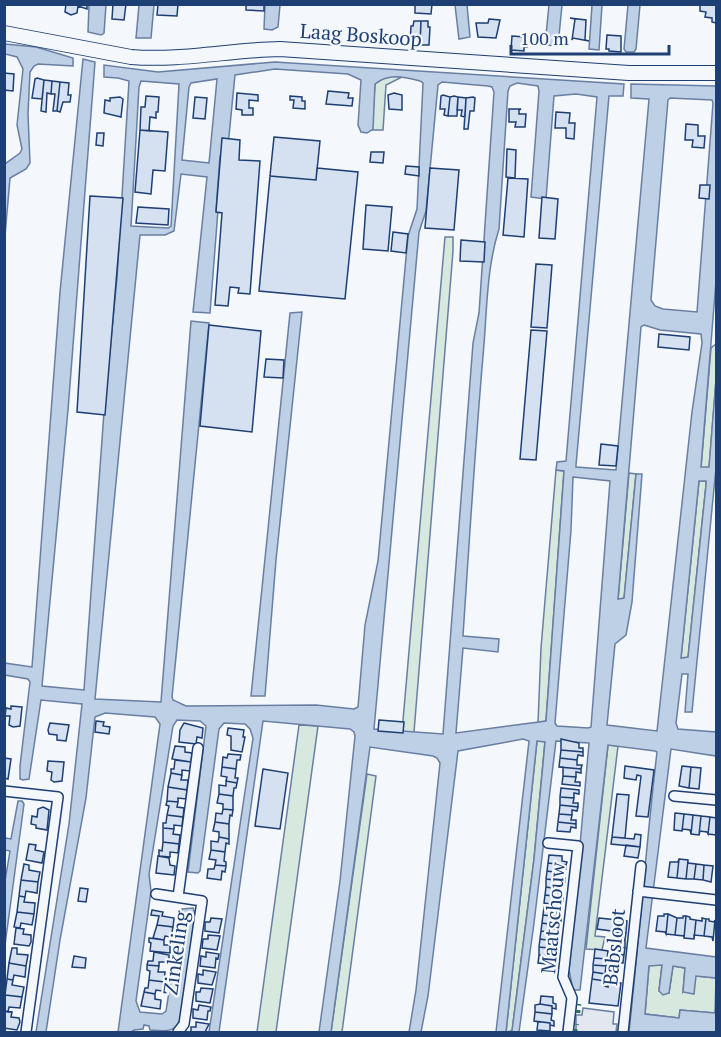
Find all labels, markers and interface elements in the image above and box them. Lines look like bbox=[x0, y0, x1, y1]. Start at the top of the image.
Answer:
street label: Laag Boskoop bbox=[299, 17, 423, 52]
scale bar bbox=[511, 18, 668, 56]
text: 100 m bbox=[520, 26, 569, 50]
street label: Maatschouw bbox=[534, 861, 571, 975]
street label: Babsloot bbox=[596, 907, 631, 987]
street label: Zinkeling bbox=[156, 909, 195, 997]

